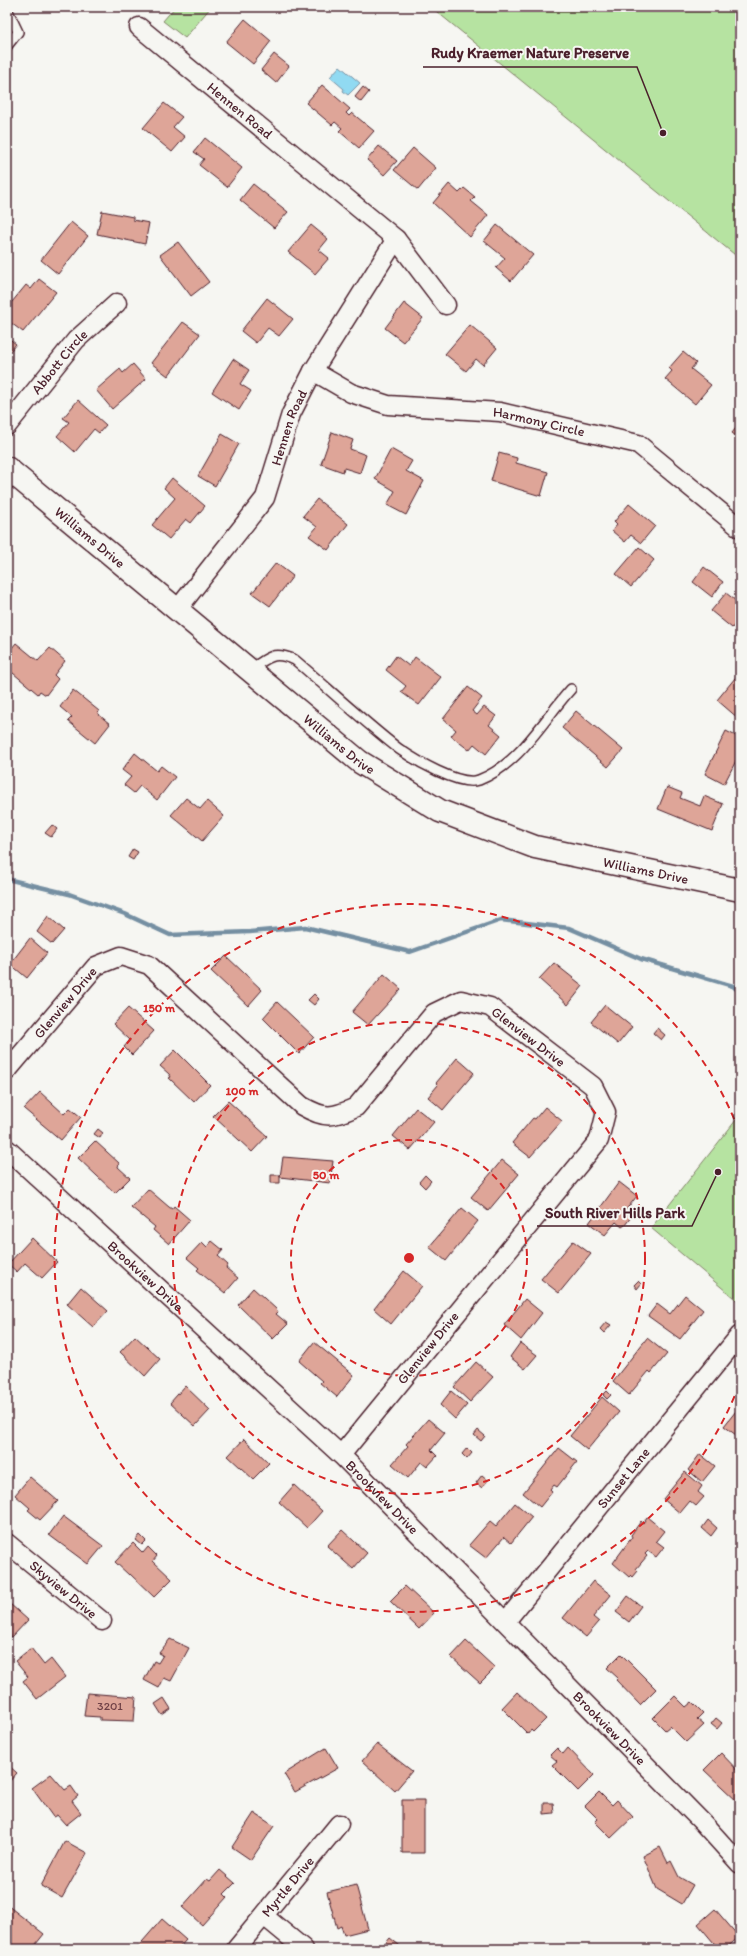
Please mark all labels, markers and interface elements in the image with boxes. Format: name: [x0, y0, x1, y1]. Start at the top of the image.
callout: Rudy Kraemer Nature Preserve: [423, 40, 637, 67]
text: Rudy Kraemer Nature Preserve: [431, 44, 629, 63]
street label: Hennen Road: [204, 78, 277, 143]
street label: Abbott Circle: [27, 325, 91, 398]
street label: Hennen Road: [267, 386, 311, 468]
street label: Harmony Circle: [493, 403, 587, 440]
street label: Williams Drive: [51, 503, 129, 572]
street label: Williams Drive: [300, 710, 378, 778]
street label: Williams Drive: [602, 853, 690, 888]
street label: Glenview Drive: [30, 963, 101, 1042]
text: 150 m: [143, 1001, 176, 1015]
street label: Glenview Drive: [488, 1003, 569, 1070]
text: 100 m: [225, 1084, 259, 1098]
text: 50 m: [313, 1168, 340, 1182]
callout: South River Hills Park: [537, 1199, 692, 1226]
text: South River Hills Park: [545, 1204, 685, 1222]
street label: Brookview Drive: [104, 1237, 187, 1315]
centre of rings: [402, 1251, 416, 1265]
street label: Glenview Drive: [394, 1308, 463, 1388]
street label: Sunset Lane: [593, 1444, 653, 1512]
street label: Brookview Drive: [342, 1457, 423, 1538]
street label: Skyview Drive: [26, 1557, 101, 1622]
street label: Brookview Drive: [570, 1688, 650, 1769]
house number: 3201: [97, 1699, 123, 1713]
street label: Myrtle Drive: [258, 1853, 318, 1920]

